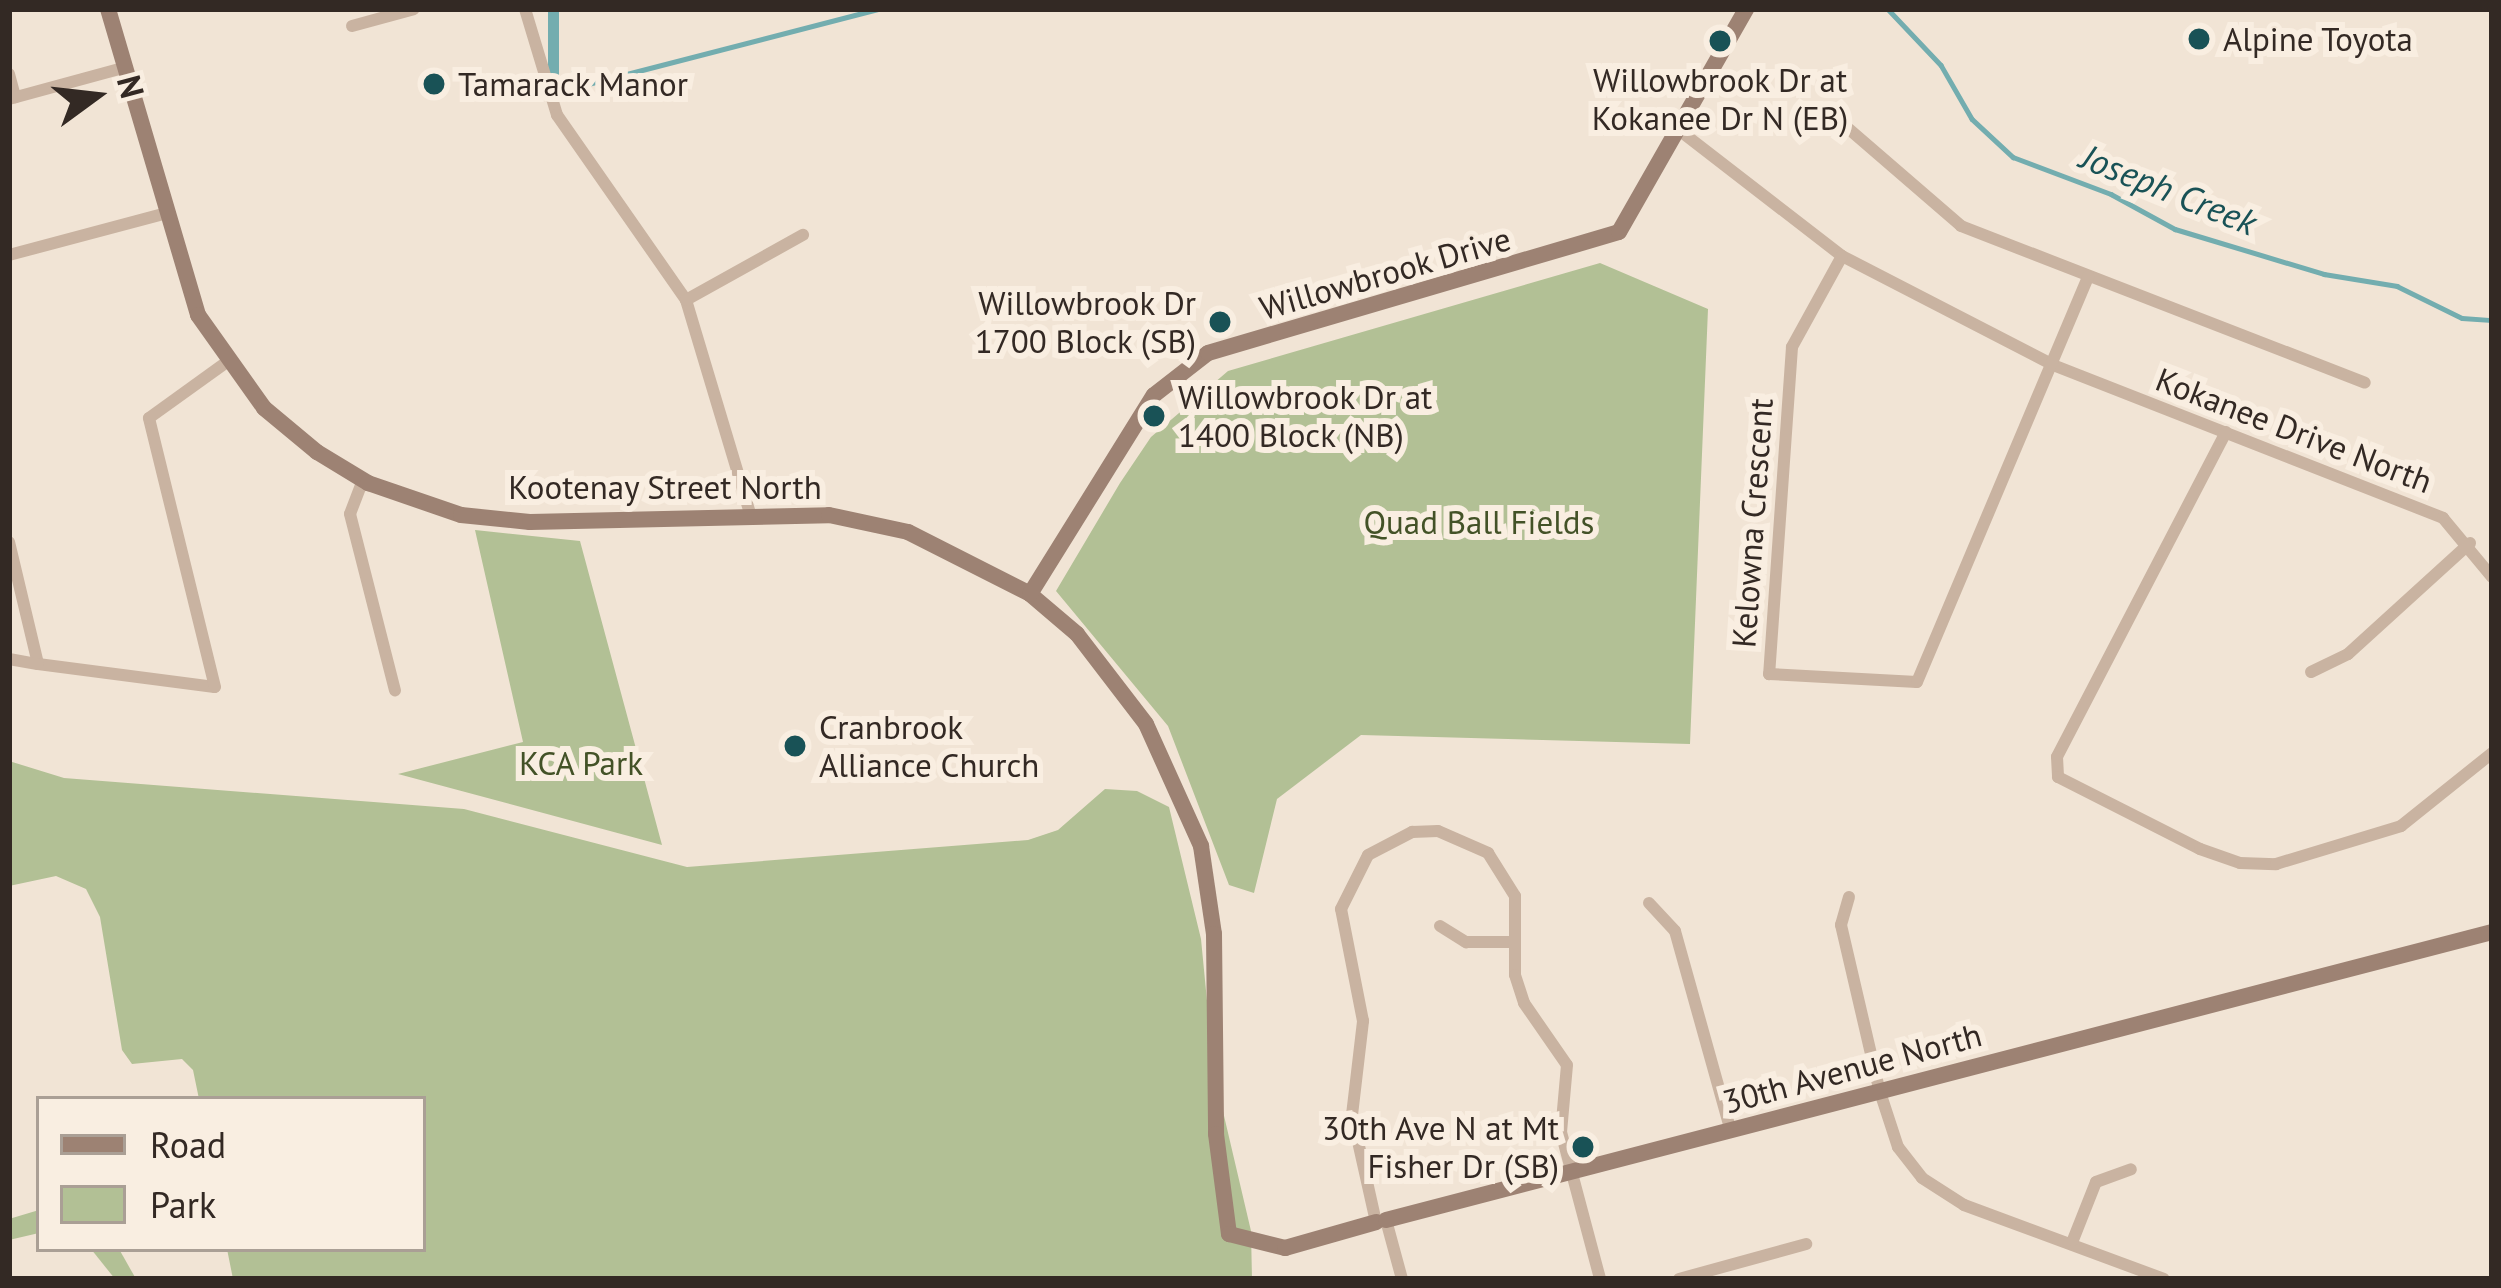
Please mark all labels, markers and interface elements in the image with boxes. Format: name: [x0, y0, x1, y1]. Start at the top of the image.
place label: Alpine Toyota: [2223, 19, 2414, 59]
marker: Alpine Toyota: [2186, 26, 2212, 52]
marker: Willowbrook Dr at Kokanee Dr N (EB): [1707, 28, 1733, 54]
north arrow: [36, 36, 156, 156]
place label: Willowbrook Dr at Kokanee Dr N (EB): [1592, 60, 1848, 138]
place label: Tamarack Manor: [458, 64, 689, 104]
text: N: [108, 71, 155, 103]
marker: Tamarack Manor: [421, 71, 447, 97]
water label: Joseph Creek: [2075, 134, 2263, 244]
street label: Willowbrook Drive: [1255, 218, 1515, 328]
place label: Willowbrook Dr 1700 Block (SB): [974, 283, 1196, 361]
marker: Willowbrook Dr 1700 Block (SB): [1207, 309, 1233, 335]
street label: Kokanee Drive North: [2150, 359, 2438, 501]
place label: Willowbrook Dr at 1400 Block (NB): [1178, 377, 1433, 455]
street label: Kelowna Crescent: [1724, 397, 1780, 649]
marker: Willowbrook Dr at 1400 Block (NB): [1141, 403, 1167, 429]
street label: Kootenay Street North: [508, 467, 822, 507]
park label: Quad Ball Fields: [1364, 502, 1594, 542]
place label: Cranbrook Alliance Church: [819, 707, 1039, 785]
marker: Cranbrook Alliance Church: [782, 733, 808, 759]
park label: KCA Park: [518, 743, 644, 783]
street label: 30th Avenue North: [1718, 1014, 1986, 1122]
legend: [36, 1096, 426, 1252]
place label: 30th Ave N at Mt Fisher Dr (SB): [1321, 1108, 1559, 1186]
text: Road: [150, 1121, 226, 1168]
marker: 30th Ave N at Mt Fisher Dr (SB): [1570, 1134, 1596, 1160]
text: Park: [150, 1181, 216, 1228]

